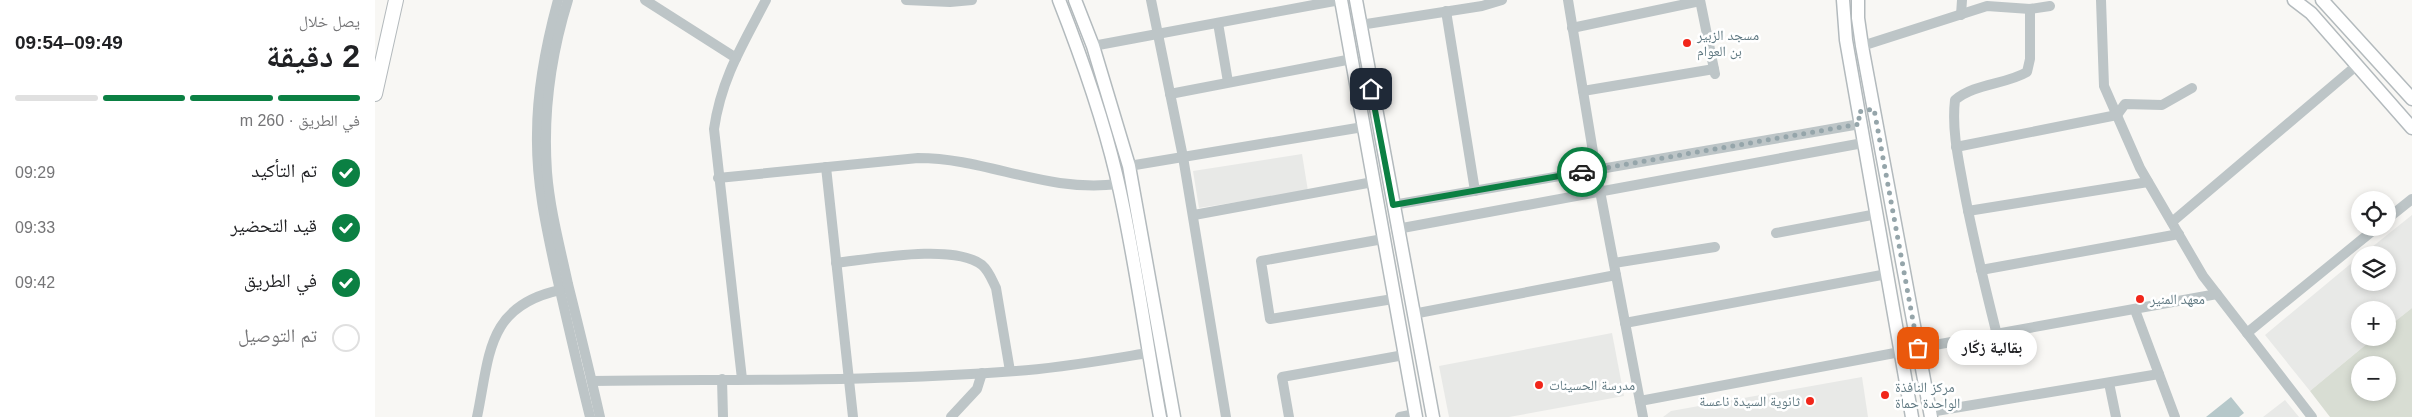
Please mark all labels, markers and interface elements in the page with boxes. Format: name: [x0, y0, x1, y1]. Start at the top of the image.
text: يصل خلال: [299, 13, 360, 30]
place label: مسجد الزبير بن العوام: [1696, 27, 1759, 61]
text: 09:49–09:54: [15, 32, 123, 53]
marker: مسجد الزبير بن العوام: [1681, 37, 1693, 49]
text: 2 دقيقة: [266, 38, 360, 74]
pin: [1350, 68, 1392, 110]
icon: home: [1357, 75, 1385, 103]
text: في الطريق · 260 m: [240, 112, 360, 129]
courier: [1557, 147, 1607, 197]
icon: car: [1568, 158, 1596, 186]
icon: check: [332, 159, 360, 187]
text: تم التأكيد: [251, 160, 317, 181]
text: 09:29: [15, 164, 55, 181]
map controls: [2351, 191, 2396, 401]
button: locate: [2351, 191, 2396, 236]
icon: check: [332, 214, 360, 242]
text: قيد التحضير: [231, 215, 317, 236]
text: 09:33: [15, 219, 55, 236]
button: layers: [2351, 246, 2396, 291]
icon: check: [332, 269, 360, 297]
text: في الطريق: [244, 270, 317, 291]
text: 09:42: [15, 274, 55, 291]
place label: معهد المنير: [2149, 291, 2205, 308]
marker: معهد المنير: [2134, 293, 2146, 305]
button: +: [2351, 301, 2396, 346]
text: تم التوصيل: [238, 325, 317, 346]
pin: [1897, 327, 1939, 369]
callout: بقالية زكّار: [1948, 330, 2038, 366]
icon: bag: [1904, 334, 1932, 362]
text: بقالية زكّار: [1962, 339, 2022, 356]
button: −: [2351, 356, 2396, 401]
place label: مدرسة الحسينات: [1549, 377, 1635, 394]
marker: مدرسة الحسينات: [1533, 379, 1545, 391]
place label: مركز النافذة الواحدة حماة: [1895, 379, 1960, 412]
marker: مركز النافذة الواحدة حماة: [1879, 389, 1891, 401]
place label: ثانوية السيدة ناعسة: [1699, 393, 1800, 410]
marker: ثانوية السيدة ناعسة: [1804, 395, 1816, 407]

